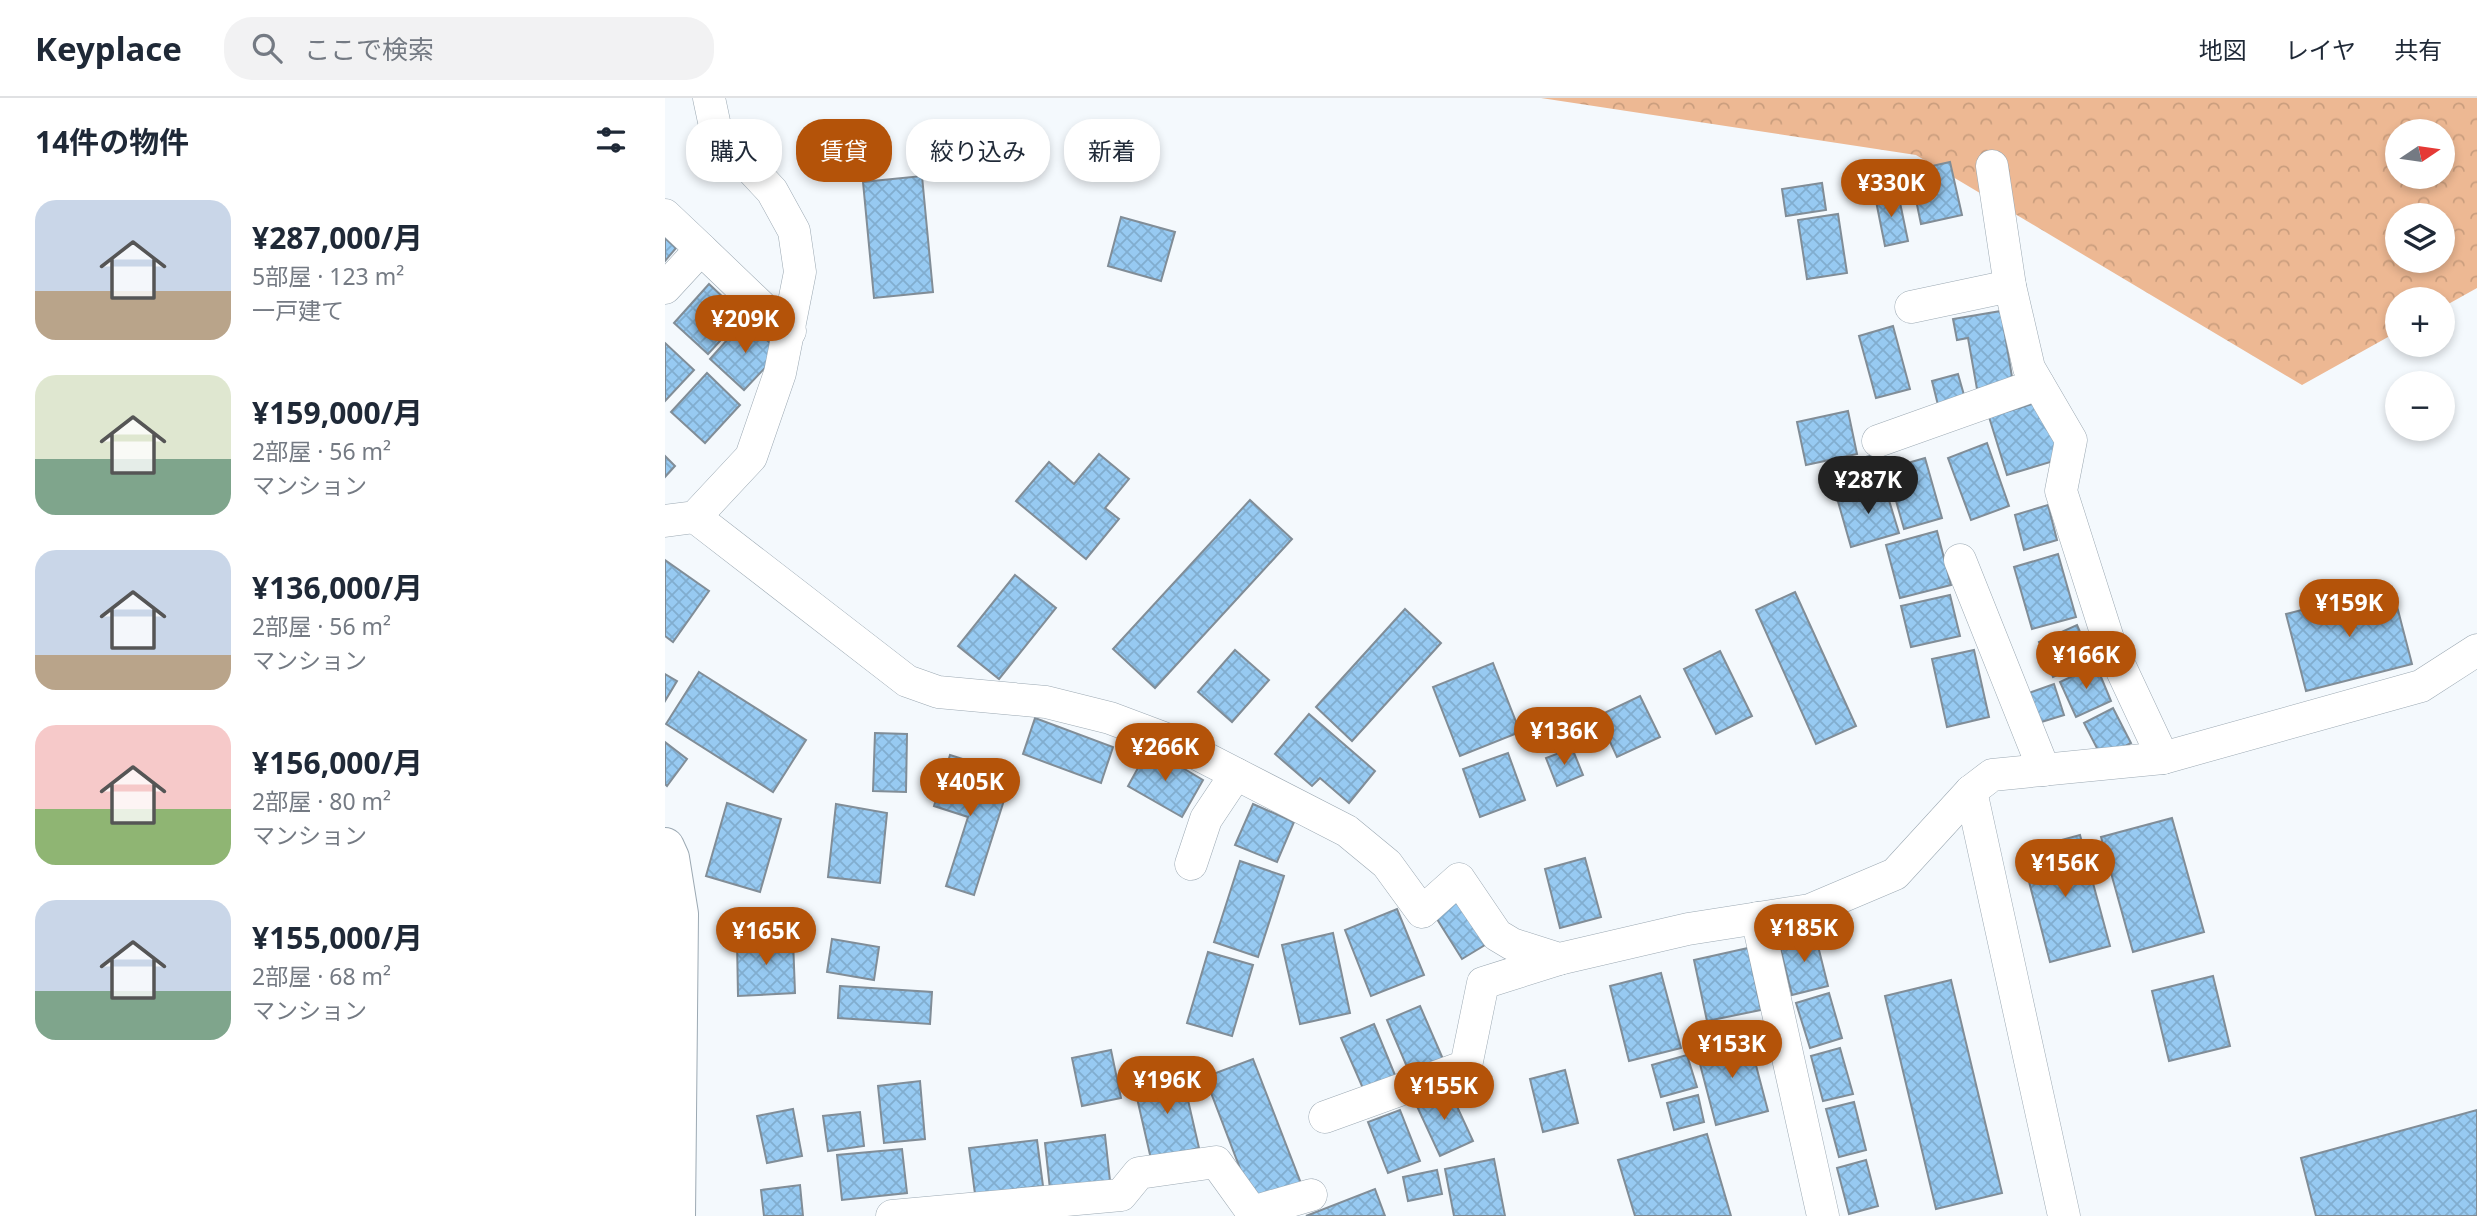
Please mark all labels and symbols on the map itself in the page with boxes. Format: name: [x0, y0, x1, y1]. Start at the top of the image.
north arrow: [2385, 119, 2455, 189]
pin: ¥330K: [1842, 159, 1940, 219]
pin: ¥209K: [696, 296, 794, 355]
pin: ¥287K: [1819, 456, 1917, 516]
pin: ¥159K: [2300, 580, 2398, 639]
pin: ¥166K: [2037, 632, 2135, 691]
pin: ¥136K: [1515, 708, 1613, 767]
pin: ¥266K: [1116, 724, 1214, 783]
pin: ¥405K: [921, 758, 1019, 818]
pin: ¥156K: [2016, 840, 2114, 899]
pin: ¥185K: [1755, 904, 1853, 964]
pin: ¥165K: [717, 908, 815, 967]
pin: ¥153K: [1683, 1020, 1781, 1080]
pin: ¥196K: [1118, 1056, 1216, 1116]
pin: ¥155K: [1395, 1062, 1493, 1122]

